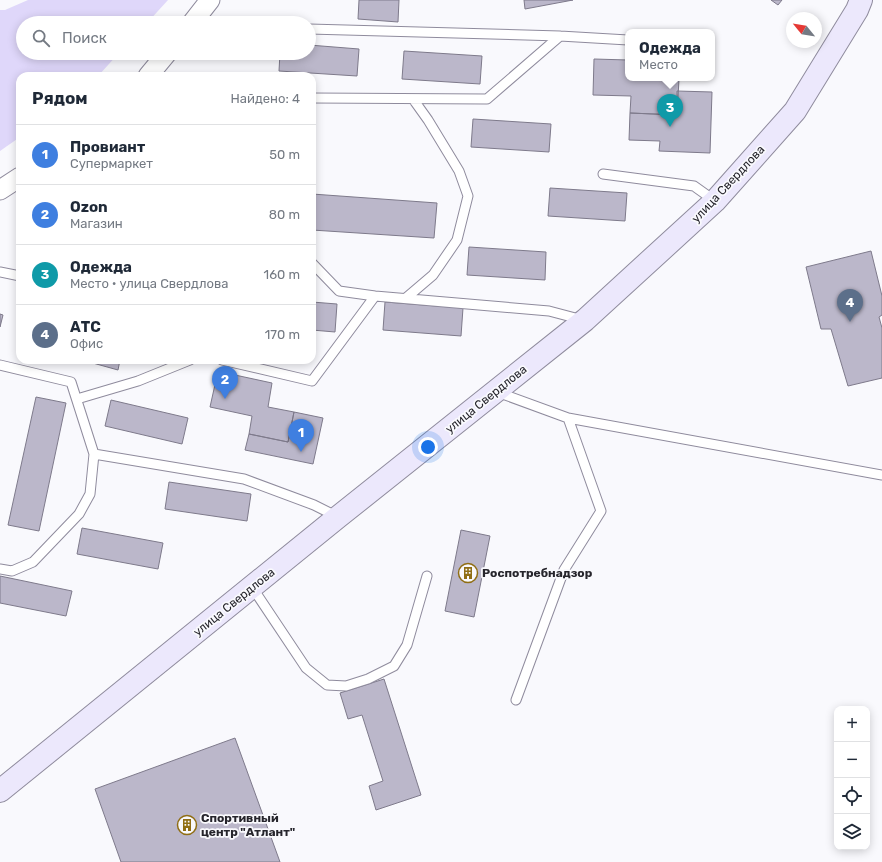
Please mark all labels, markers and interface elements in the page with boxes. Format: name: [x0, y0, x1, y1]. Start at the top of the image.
north arrow: [786, 12, 822, 48]
search box: [16, 16, 316, 60]
icon: search: [30, 27, 52, 49]
text: Поиск: [62, 29, 107, 47]
popup: [625, 29, 715, 81]
text: Одежда: [639, 39, 701, 57]
text: Место: [639, 57, 678, 72]
text: Рядом: [32, 88, 88, 108]
text: Найдено: 4: [231, 91, 300, 106]
pin: 3: [657, 94, 683, 127]
text: Провиант: [70, 138, 145, 156]
street label: улица Свердлова: [689, 142, 767, 226]
text: 1: [42, 147, 48, 162]
text: 50 m: [269, 147, 300, 162]
text: Супермаркет: [70, 156, 153, 171]
text: Ozon: [70, 198, 108, 216]
text: 2: [41, 207, 49, 222]
text: 80 m: [269, 207, 300, 222]
text: Магазин: [70, 216, 123, 231]
text: Одежда: [70, 258, 132, 276]
text: 3: [41, 267, 49, 282]
text: 160 m: [264, 267, 300, 282]
text: Место · улица Свердлова: [70, 276, 228, 291]
pin: 4: [837, 289, 863, 322]
text: АТС: [70, 318, 101, 336]
text: 4: [41, 327, 49, 342]
text: 170 m: [265, 327, 300, 342]
text: Офис: [70, 336, 103, 351]
street label: улица Свердлова: [443, 362, 529, 436]
pin: 2: [212, 366, 238, 399]
pin: 1: [288, 419, 314, 452]
your location: [418, 437, 438, 457]
building icon: Роспотребнадзор: [457, 562, 479, 584]
street label: улица Свердлова: [191, 565, 277, 639]
place label: Роспотребнадзор: [482, 566, 593, 580]
map controls: [834, 706, 870, 850]
button: +: [834, 706, 870, 742]
button: −: [834, 742, 870, 778]
button: locate: [834, 778, 870, 814]
place label: Спортивный центр "Атлант": [201, 811, 295, 839]
building icon: Спортивный центр "Атлант": [176, 814, 198, 836]
button: layers: [834, 814, 870, 850]

